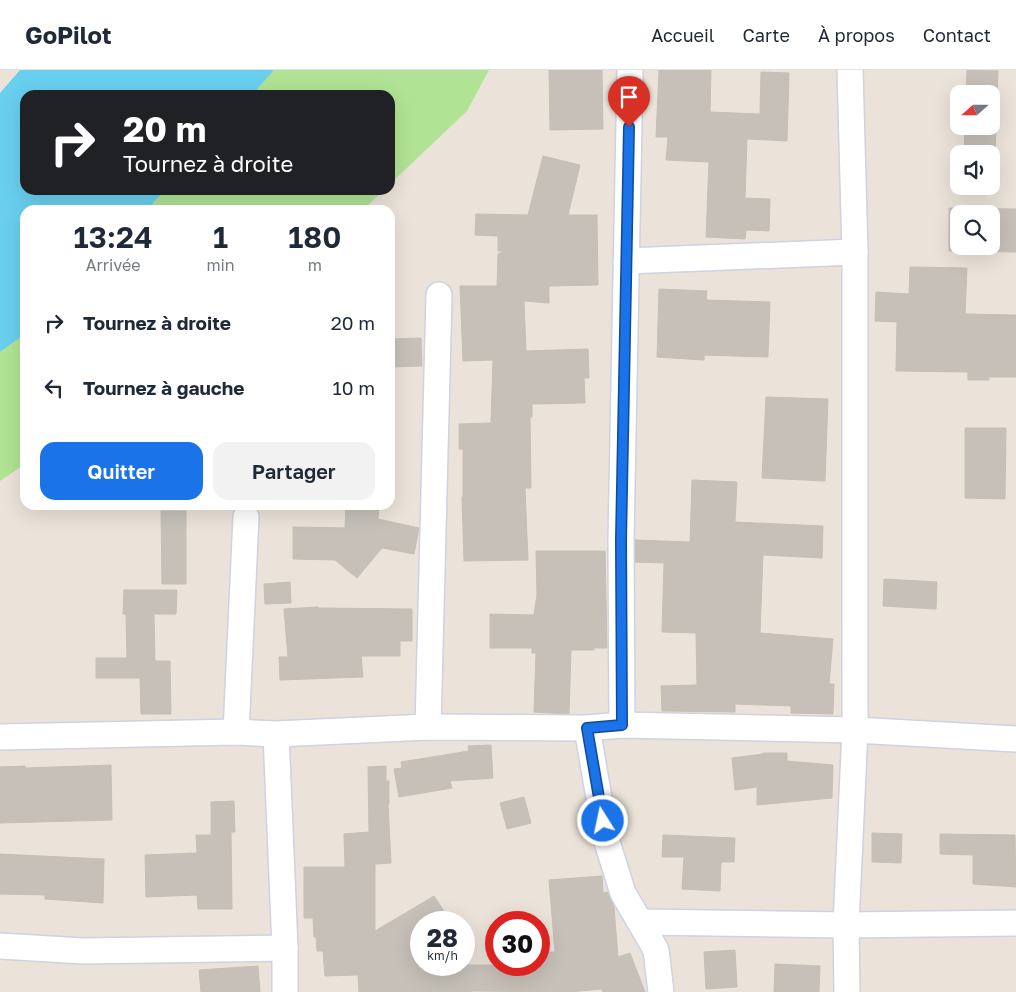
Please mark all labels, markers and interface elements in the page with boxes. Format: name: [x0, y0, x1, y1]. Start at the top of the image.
text: GoPilot: [25, 20, 112, 49]
text: Accueil: [651, 24, 715, 46]
text: Carte: [743, 24, 790, 46]
text: À propos: [818, 24, 895, 46]
text: Contact: [923, 24, 991, 46]
pin: [608, 76, 650, 127]
icon: arrive: [615, 83, 643, 111]
north arrow: [950, 85, 1000, 135]
map controls: [950, 85, 1000, 255]
text: 20 m: [123, 108, 206, 150]
icon: right: [40, 110, 105, 175]
button: sound: [950, 145, 1000, 195]
text: Tournez à droite: [123, 150, 293, 177]
button: search: [950, 205, 1000, 255]
text: 13:24: [74, 219, 153, 255]
text: 1: [213, 219, 228, 255]
text: 180: [288, 219, 341, 255]
text: Arrivée: [86, 255, 141, 275]
text: min: [206, 255, 235, 275]
text: m: [308, 255, 322, 275]
icon: right: [40, 309, 68, 337]
text: Tournez à droite: [83, 311, 231, 334]
text: 20 m: [331, 311, 375, 334]
icon: left: [40, 374, 68, 402]
text: Tournez à gauche: [83, 376, 244, 399]
text: 10 m: [332, 376, 375, 399]
button: Quitter: [40, 442, 203, 500]
button: Partager: [213, 442, 375, 500]
position arrow: [576, 794, 628, 846]
speed limit sign: 30: [485, 911, 550, 976]
text: 28: [427, 922, 458, 953]
text: km/h: [427, 948, 458, 963]

